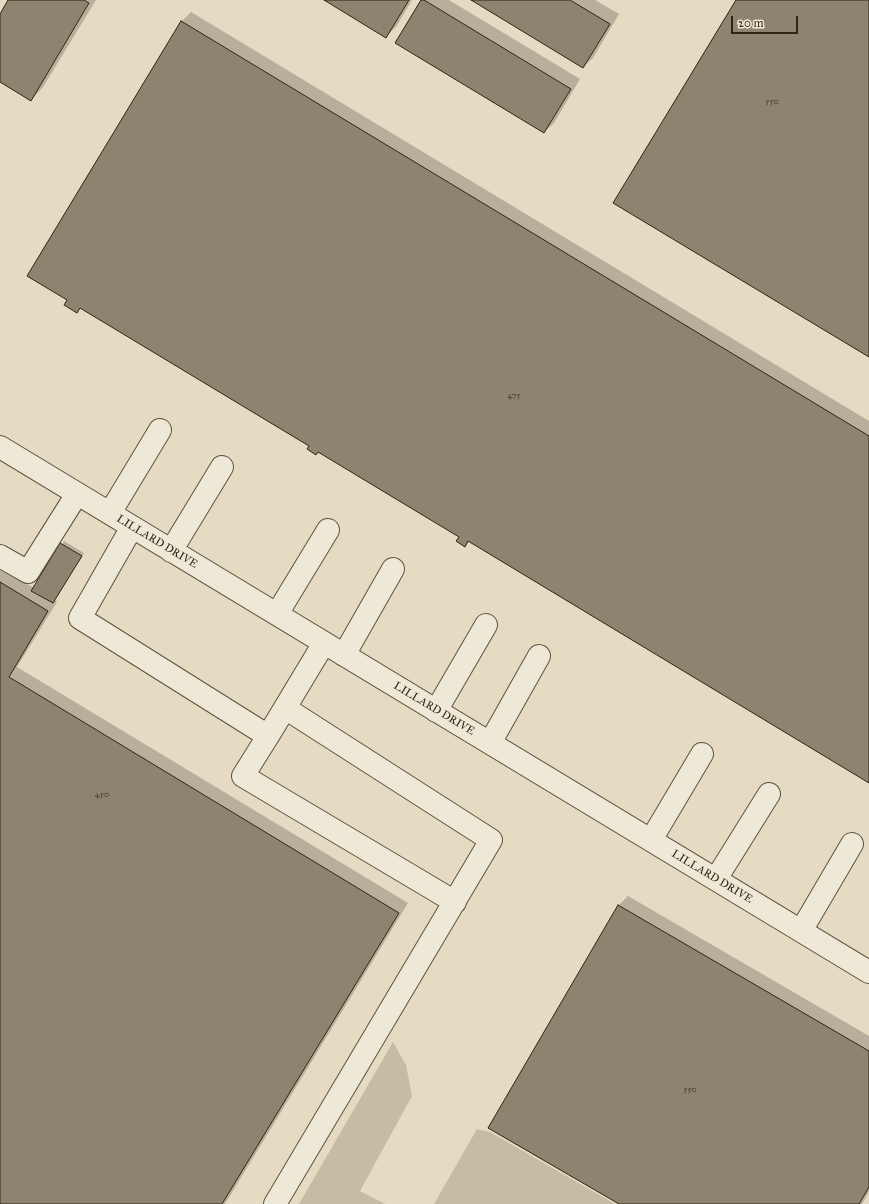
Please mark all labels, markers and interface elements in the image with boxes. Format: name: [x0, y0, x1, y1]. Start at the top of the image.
scale bar: [733, 8, 800, 34]
text: 20 m: [738, 16, 764, 30]
house number: 550: [765, 97, 779, 107]
house number: 475: [507, 391, 521, 401]
street label: LILLARD DRIVE: [114, 513, 200, 571]
street label: LILLARD DRIVE: [391, 680, 477, 738]
house number: 450: [95, 790, 109, 800]
street label: LILLARD DRIVE: [669, 848, 755, 906]
house number: 550: [683, 1085, 697, 1095]

